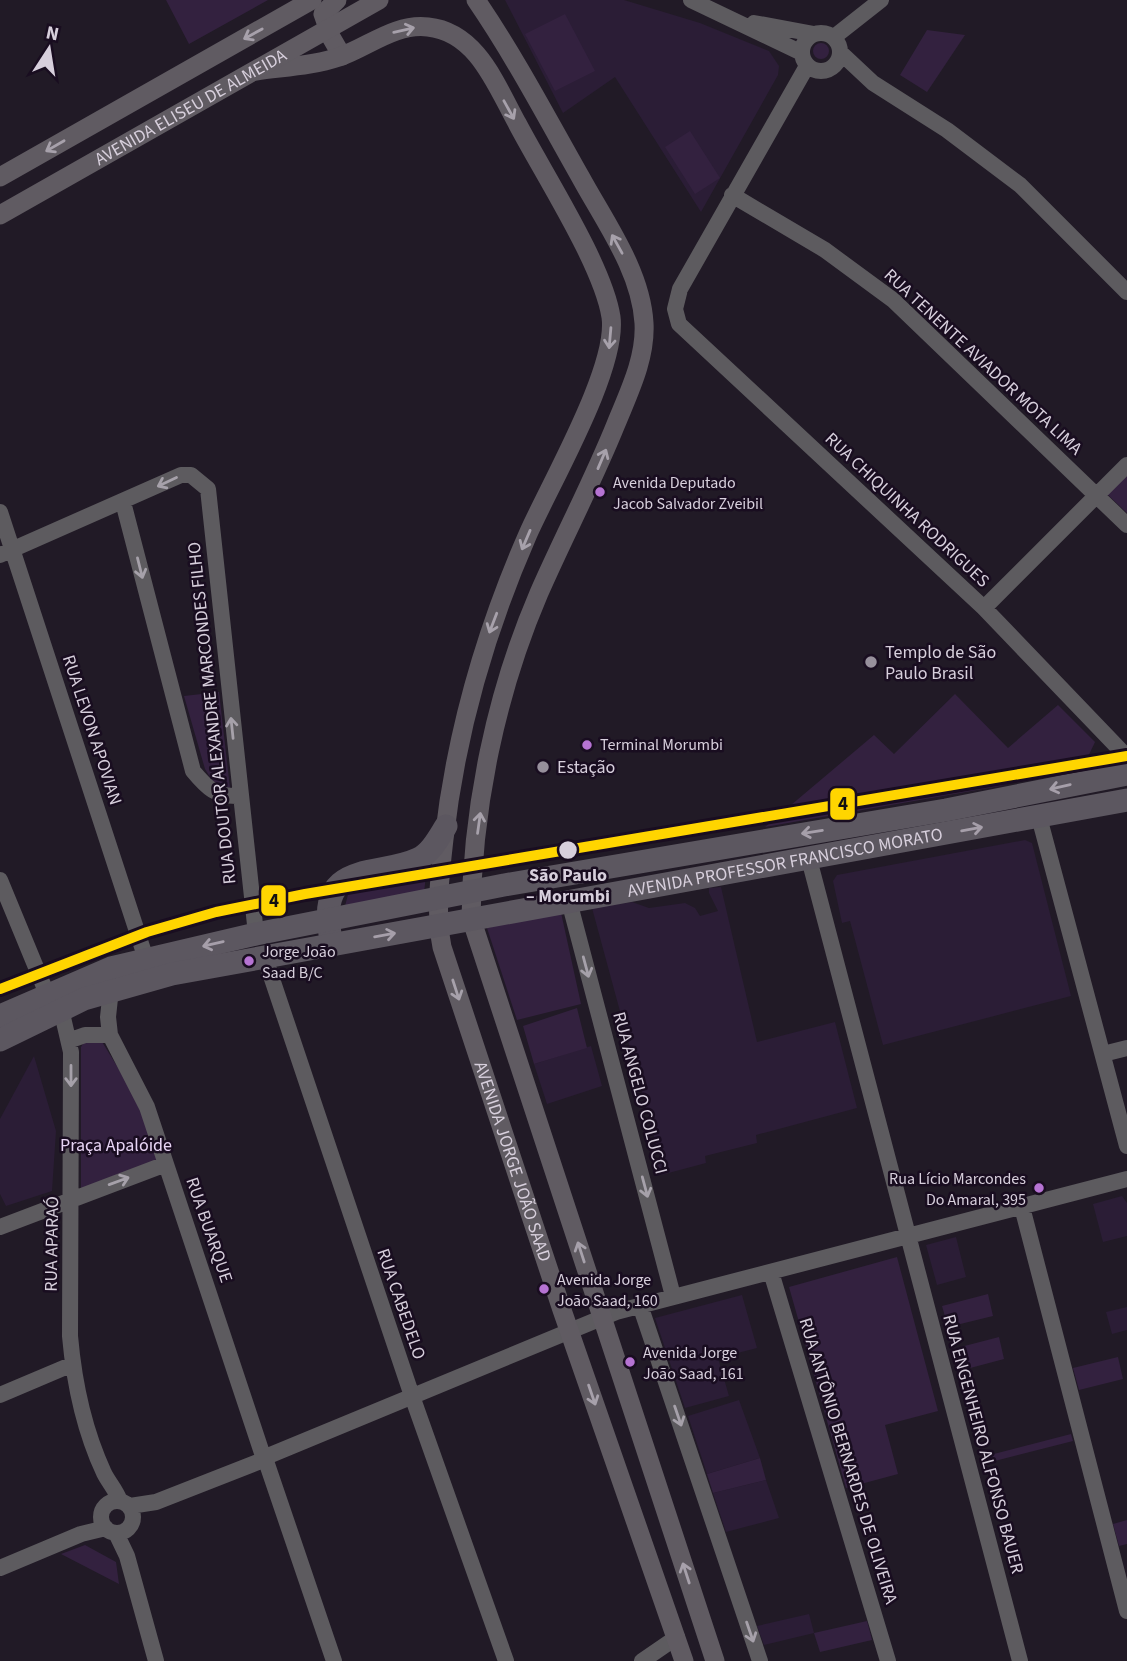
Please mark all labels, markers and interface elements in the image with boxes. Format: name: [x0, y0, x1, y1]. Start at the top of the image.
north arrow: [14, 14, 84, 84]
text: N: [43, 19, 61, 48]
one-way arrow: [392, 22, 415, 36]
one-way arrow: [243, 28, 264, 41]
street label: AVENIDA ELISEU DE ALMEIDA: [90, 42, 291, 171]
one-way arrow: [503, 99, 516, 120]
one-way arrow: [45, 140, 66, 153]
one-way arrow: [610, 234, 623, 255]
street label: RUA TENENTE AVIADOR MOTA LIMA: [878, 263, 1088, 461]
one-way arrow: [603, 326, 616, 349]
street label: RUA CHIQUINHA RODRIGUES: [819, 427, 995, 593]
one-way arrow: [596, 448, 609, 470]
place label: Avenida Deputado Jacob Salvador Zveibil: [613, 472, 763, 515]
one-way arrow: [157, 476, 178, 489]
marker: Avenida Deputado Jacob Salvador Zveibil: [593, 485, 607, 499]
one-way arrow: [519, 529, 532, 550]
street label: RUA DOUTOR ALEXANDRE MARCONDES FILHO: [182, 541, 242, 885]
one-way arrow: [135, 557, 148, 579]
one-way arrow: [486, 611, 499, 633]
place label: Templo de São Paulo Brasil: [885, 640, 996, 686]
street label: RUA LEVON APOVIAN: [56, 652, 128, 808]
marker: Templo de São Paulo Brasil: [863, 654, 879, 670]
one-way arrow: [226, 718, 239, 740]
place label: Terminal Morumbi: [600, 734, 723, 756]
marker: Terminal Morumbi: [580, 738, 594, 752]
place label: Estação: [557, 755, 615, 780]
marker: Estação: [535, 759, 551, 775]
one-way arrow: [1049, 781, 1072, 794]
line badge: 4: [829, 787, 856, 821]
text: 4: [838, 791, 848, 818]
one-way arrow: [472, 812, 485, 835]
street label: AVENIDA PROFESSOR FRANCISCO MORATO: [625, 821, 945, 903]
one-way arrow: [960, 822, 983, 836]
one-way arrow: [801, 826, 824, 839]
marker: São Paulo – Morumbi: [557, 839, 579, 861]
place label: São Paulo – Morumbi: [526, 863, 610, 909]
line badge: 4: [260, 884, 287, 917]
text: 4: [269, 888, 279, 915]
one-way arrow: [373, 927, 396, 941]
one-way arrow: [202, 938, 225, 951]
place label: Jorge João Saad B/C: [262, 941, 336, 984]
marker: Jorge João Saad B/C: [242, 954, 256, 968]
one-way arrow: [581, 956, 594, 978]
one-way arrow: [451, 979, 464, 1001]
street label: RUA ANGELO COLUCCI: [606, 1009, 674, 1177]
street label: AVENIDA JORGE JOÃO SAAD: [468, 1058, 558, 1265]
one-way arrow: [64, 1064, 78, 1087]
park label: Praça Apalóide: [60, 1133, 172, 1158]
place label: Rua Lício Marcondes Do Amaral, 395: [889, 1168, 1026, 1211]
one-way arrow: [107, 1174, 129, 1186]
street label: RUA BUARQUE: [179, 1174, 239, 1286]
one-way arrow: [639, 1175, 652, 1198]
marker: Rua Lício Marcondes Do Amaral, 395: [1032, 1181, 1046, 1195]
street label: RUA APARAÓ: [39, 1196, 65, 1292]
one-way arrow: [574, 1241, 586, 1263]
street label: RUA CABEDELO: [370, 1245, 432, 1363]
place label: Avenida Jorge João Saad, 160: [557, 1269, 658, 1312]
marker: Avenida Jorge João Saad, 160: [537, 1282, 551, 1296]
street label: RUA ENGENHEIRO ALFONSO BAUER: [936, 1312, 1030, 1576]
street label: RUA ANTÔNIO BERNARDES DE OLIVEIRA: [792, 1315, 904, 1607]
place label: Avenida Jorge João Saad, 161: [643, 1342, 744, 1385]
marker: Avenida Jorge João Saad, 161: [623, 1355, 637, 1369]
one-way arrow: [587, 1383, 599, 1405]
one-way arrow: [673, 1405, 685, 1427]
one-way arrow: [679, 1562, 692, 1584]
one-way arrow: [745, 1621, 758, 1643]

